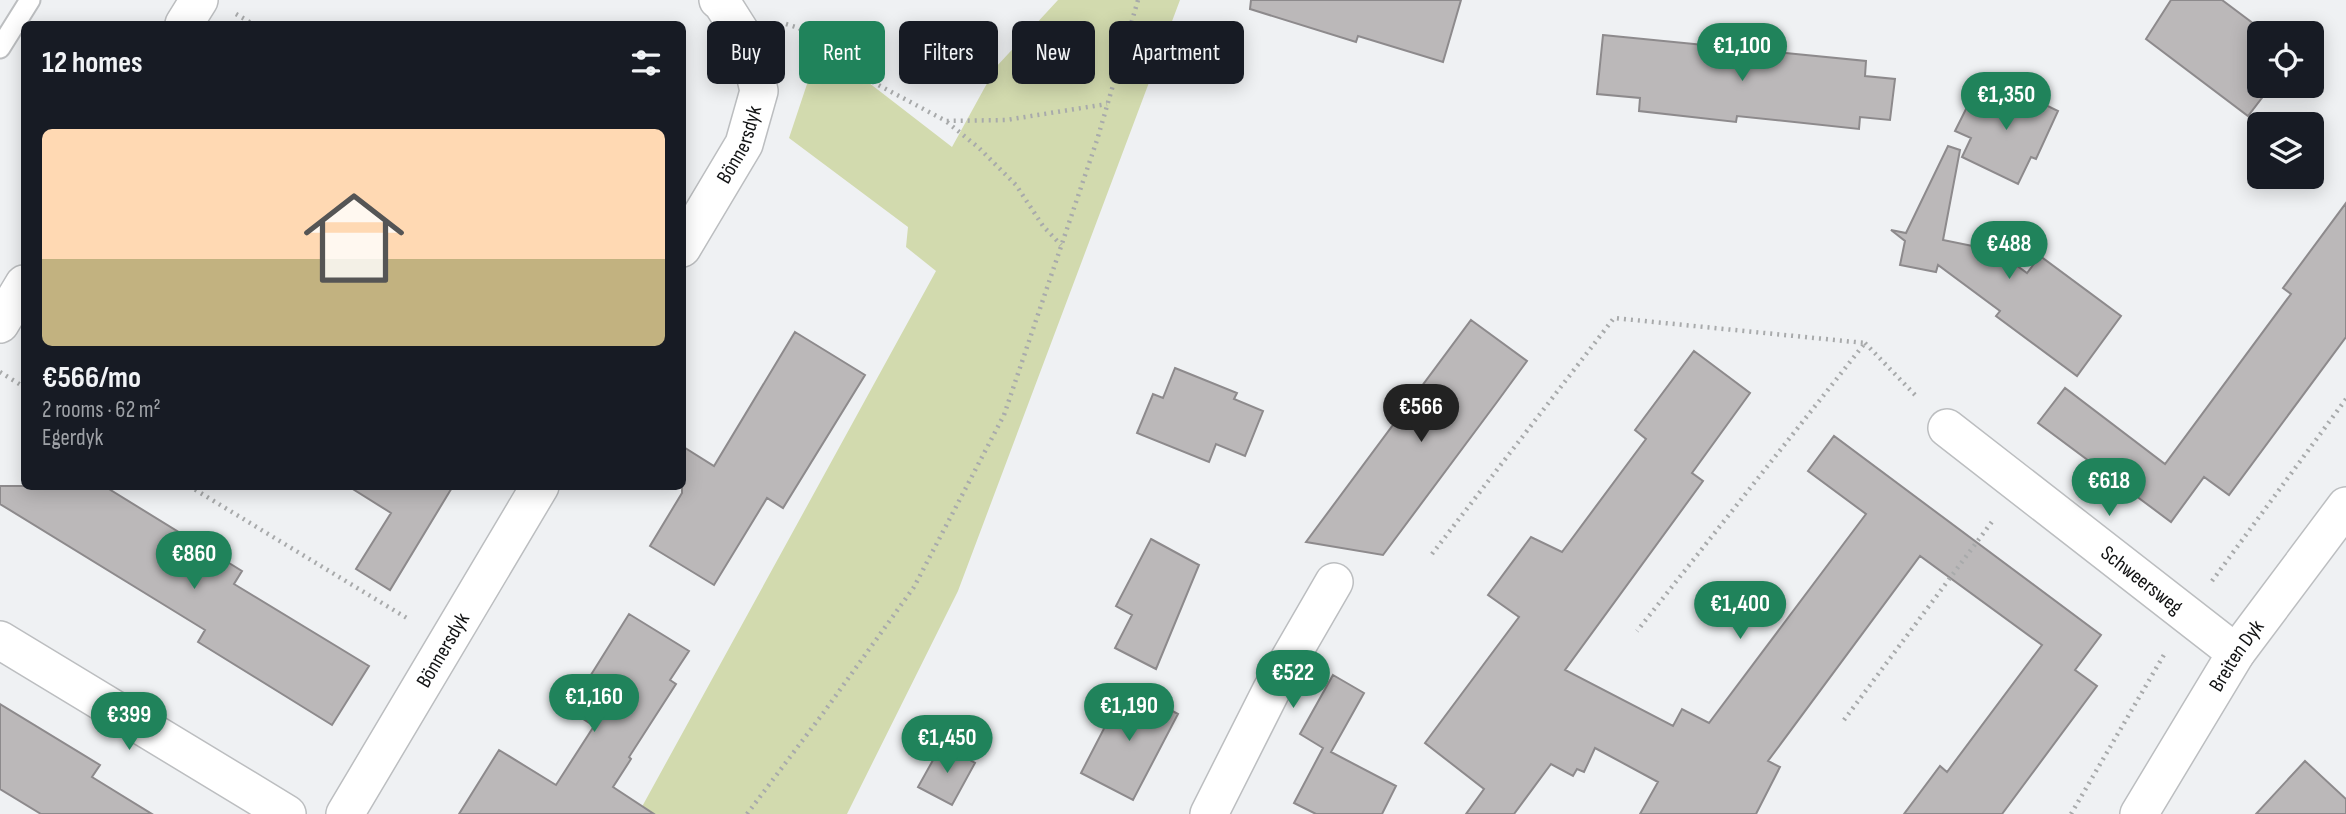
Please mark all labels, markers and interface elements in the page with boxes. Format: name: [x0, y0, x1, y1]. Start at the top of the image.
chip: Buy: [707, 21, 785, 84]
chip: Rent: [799, 21, 885, 84]
chip: Filters: [899, 21, 998, 84]
chip: New: [1012, 21, 1095, 84]
chip: Apartment: [1109, 21, 1244, 84]
map controls: [2247, 21, 2324, 189]
button: locate: [2247, 21, 2324, 98]
pin: €1,100: [1685, 24, 1799, 83]
text: €1,100: [1713, 32, 1771, 60]
icon: filters: [627, 44, 665, 82]
text: 12 homes: [42, 45, 143, 81]
pin: €1,350: [1949, 72, 2063, 132]
text: €1,350: [1977, 81, 2035, 109]
street label: Bönnersdyk: [711, 103, 767, 188]
button: layers: [2247, 112, 2324, 189]
icon: home: [291, 175, 417, 301]
pin: €488: [1968, 222, 2050, 281]
text: €488: [1987, 230, 2031, 258]
text: €566/mo: [42, 360, 141, 396]
pin: €566: [1380, 384, 1462, 444]
text: €566: [1399, 393, 1443, 421]
text: 2 rooms · 62 m²: [42, 396, 161, 424]
text: Egerdyk: [42, 424, 103, 452]
pin: €618: [2068, 458, 2150, 518]
text: €618: [2088, 467, 2130, 495]
pin: €860: [153, 532, 235, 591]
text: €860: [172, 540, 216, 568]
street label: Schweersweg: [2096, 541, 2187, 620]
pin: €1,400: [1683, 582, 1797, 641]
text: €1,400: [1710, 590, 1770, 618]
street label: Bönnersdyk: [411, 608, 475, 692]
street label: Breiten Dyk: [2204, 615, 2269, 696]
pin: €522: [1252, 650, 1334, 710]
text: €522: [1272, 659, 1314, 687]
pin: €1,160: [537, 674, 651, 734]
text: €1,160: [565, 683, 623, 711]
pin: €1,190: [1072, 684, 1186, 743]
pin: €399: [88, 692, 170, 752]
text: €1,190: [1100, 692, 1158, 720]
text: €399: [107, 701, 151, 729]
pin: €1,450: [890, 716, 1004, 775]
text: €1,450: [918, 724, 976, 752]

